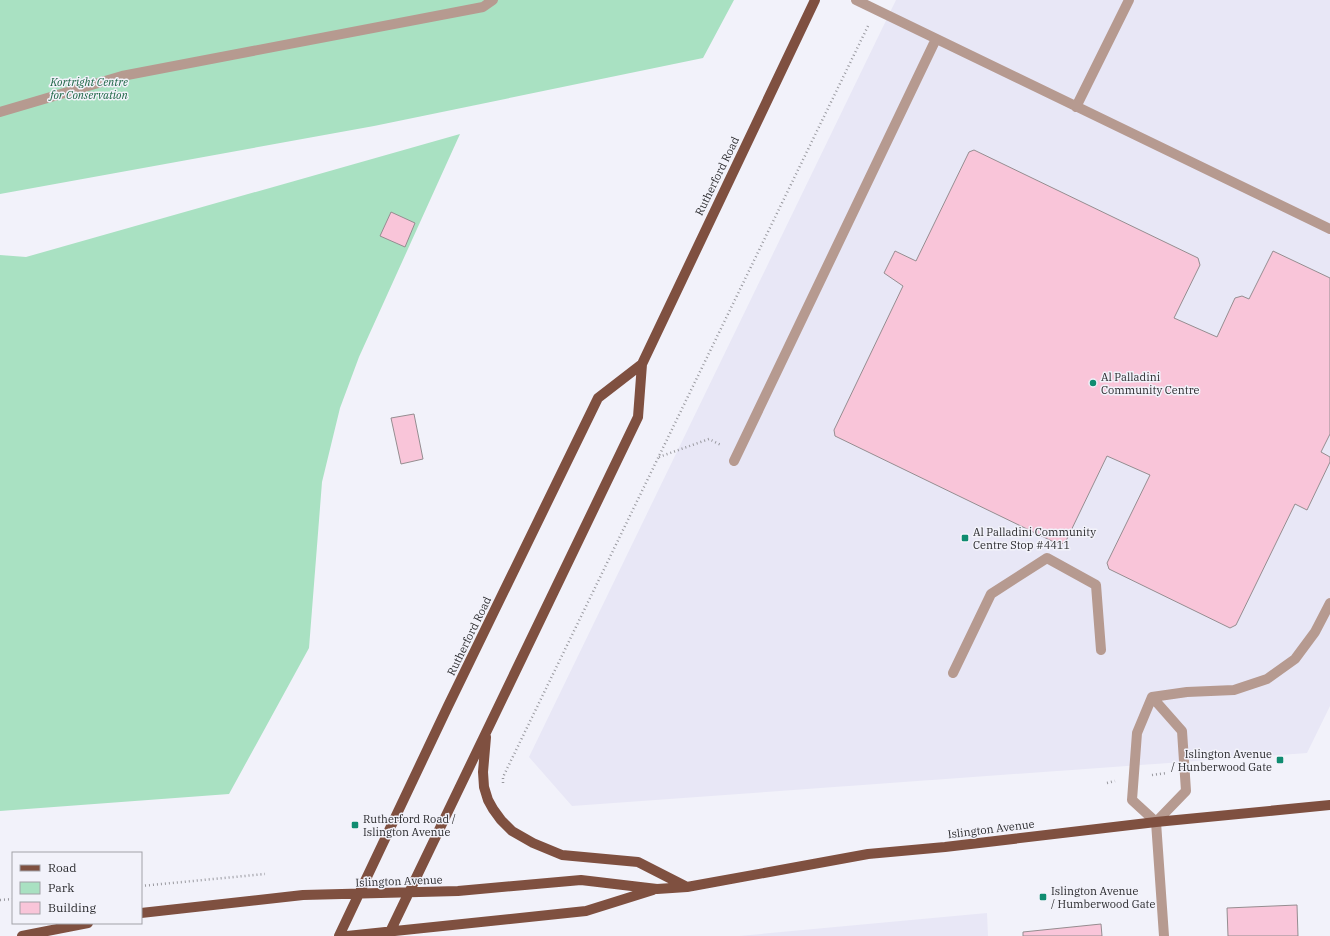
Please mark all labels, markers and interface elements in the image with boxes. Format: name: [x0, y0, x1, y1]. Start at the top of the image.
park label: Kortright Centre for Conservation: [48, 75, 129, 102]
street label: Rutherford Road: [692, 134, 742, 218]
place label: Al Palladini Community Centre: [1101, 370, 1200, 397]
marker: Al Palladini Community Centre: [1088, 378, 1098, 388]
place label: Al Palladini Community Centre Stop #4411: [973, 525, 1096, 552]
marker: Al Palladini Community Centre Stop #4411: [960, 533, 970, 543]
street label: Rutherford Road: [444, 594, 494, 678]
place label: Islington Avenue / Hunberwood Gate: [1171, 747, 1272, 774]
marker: Islington Avenue / Hunberwood Gate: [1275, 755, 1285, 765]
place label: Rutherford Road / Islington Avenue: [363, 812, 456, 839]
street label: Islington Avenue: [947, 817, 1035, 841]
marker: Rutherford Road / Islington Avenue: [350, 820, 360, 830]
legend: [12, 852, 142, 924]
text: Road: [48, 860, 77, 875]
street label: Islington Avenue: [355, 872, 443, 890]
text: Park: [48, 880, 74, 895]
place label: Islington Avenue / Humberwood Gate: [1051, 884, 1155, 911]
marker: Islington Avenue / Humberwood Gate: [1038, 892, 1048, 902]
text: Building: [48, 900, 96, 915]

